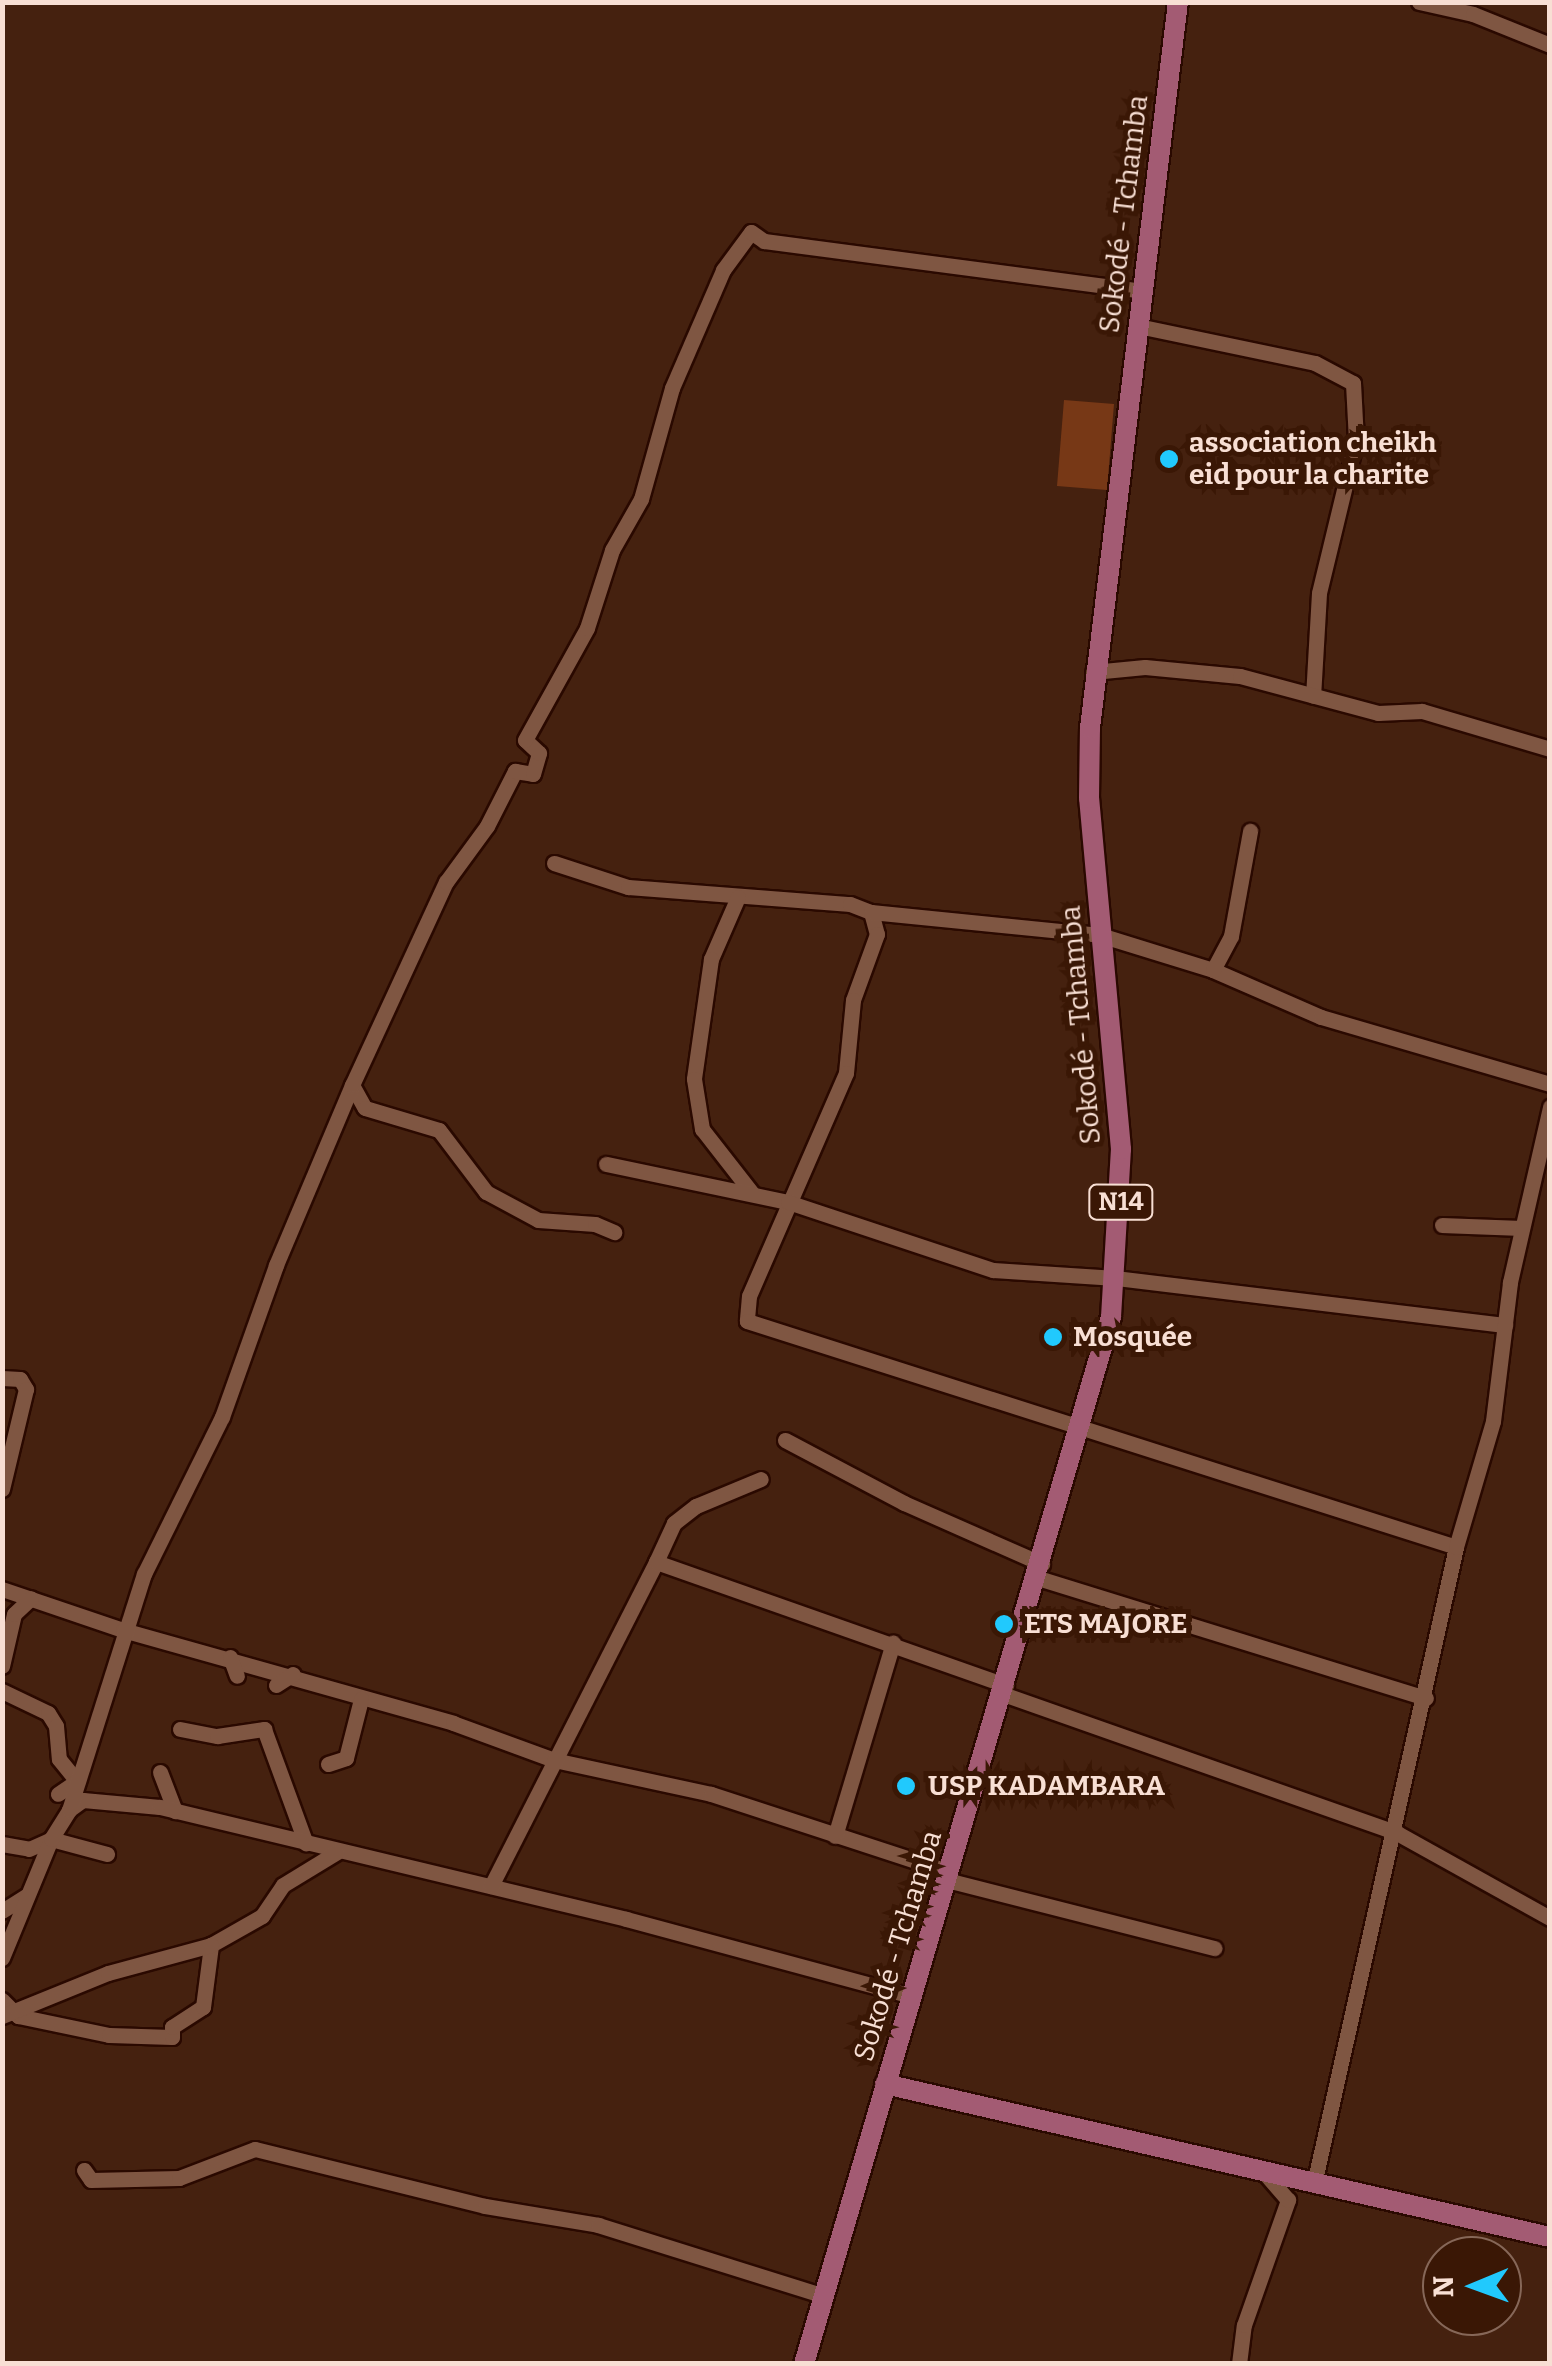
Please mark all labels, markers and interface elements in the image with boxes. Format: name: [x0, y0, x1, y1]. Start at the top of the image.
street label: Sokodé - Tchamba: [1093, 93, 1155, 335]
place label: association cheikh eid pour la charite: [1189, 426, 1437, 492]
marker: association cheikh eid pour la charite: [1158, 448, 1180, 470]
street label: Sokodé - Tchamba: [1054, 904, 1108, 1146]
road number: N14: [1086, 1182, 1156, 1222]
place label: Mosquée: [1073, 1320, 1192, 1354]
marker: Mosquée: [1042, 1326, 1064, 1348]
place label: ETS MAJORE: [1024, 1607, 1188, 1641]
marker: ETS MAJORE: [993, 1613, 1015, 1635]
place label: USP KADAMBARA: [928, 1769, 1165, 1803]
marker: USP KADAMBARA: [893, 1773, 919, 1799]
street label: Sokodé - Tchamba: [847, 1827, 949, 2065]
north arrow: [1422, 2236, 1522, 2336]
text: N: [1427, 2275, 1460, 2298]

